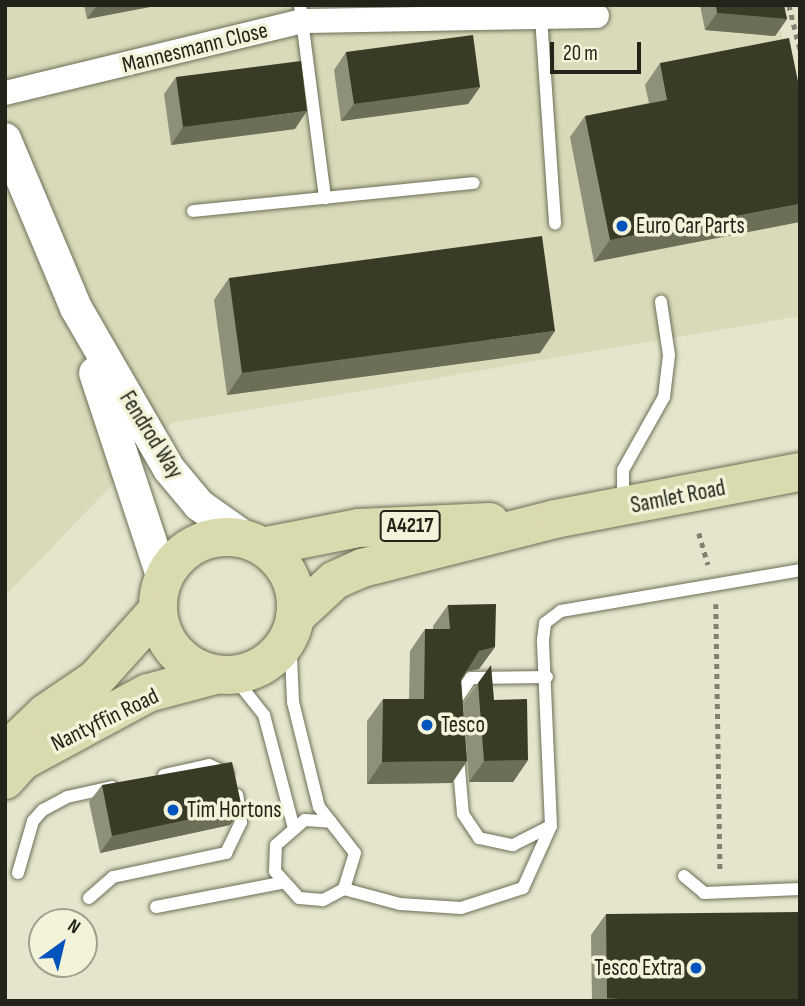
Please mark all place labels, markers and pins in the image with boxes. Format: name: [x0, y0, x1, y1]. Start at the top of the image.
place label: Euro Car Parts: [636, 212, 745, 240]
marker: Euro Car Parts: [614, 218, 630, 234]
place label: Tesco: [441, 711, 485, 739]
marker: Tesco: [419, 717, 435, 733]
place label: Tim Hortons: [187, 796, 282, 824]
marker: Tim Hortons: [165, 802, 181, 818]
place label: Tesco Extra: [594, 954, 682, 982]
marker: Tesco Extra: [688, 960, 704, 976]

